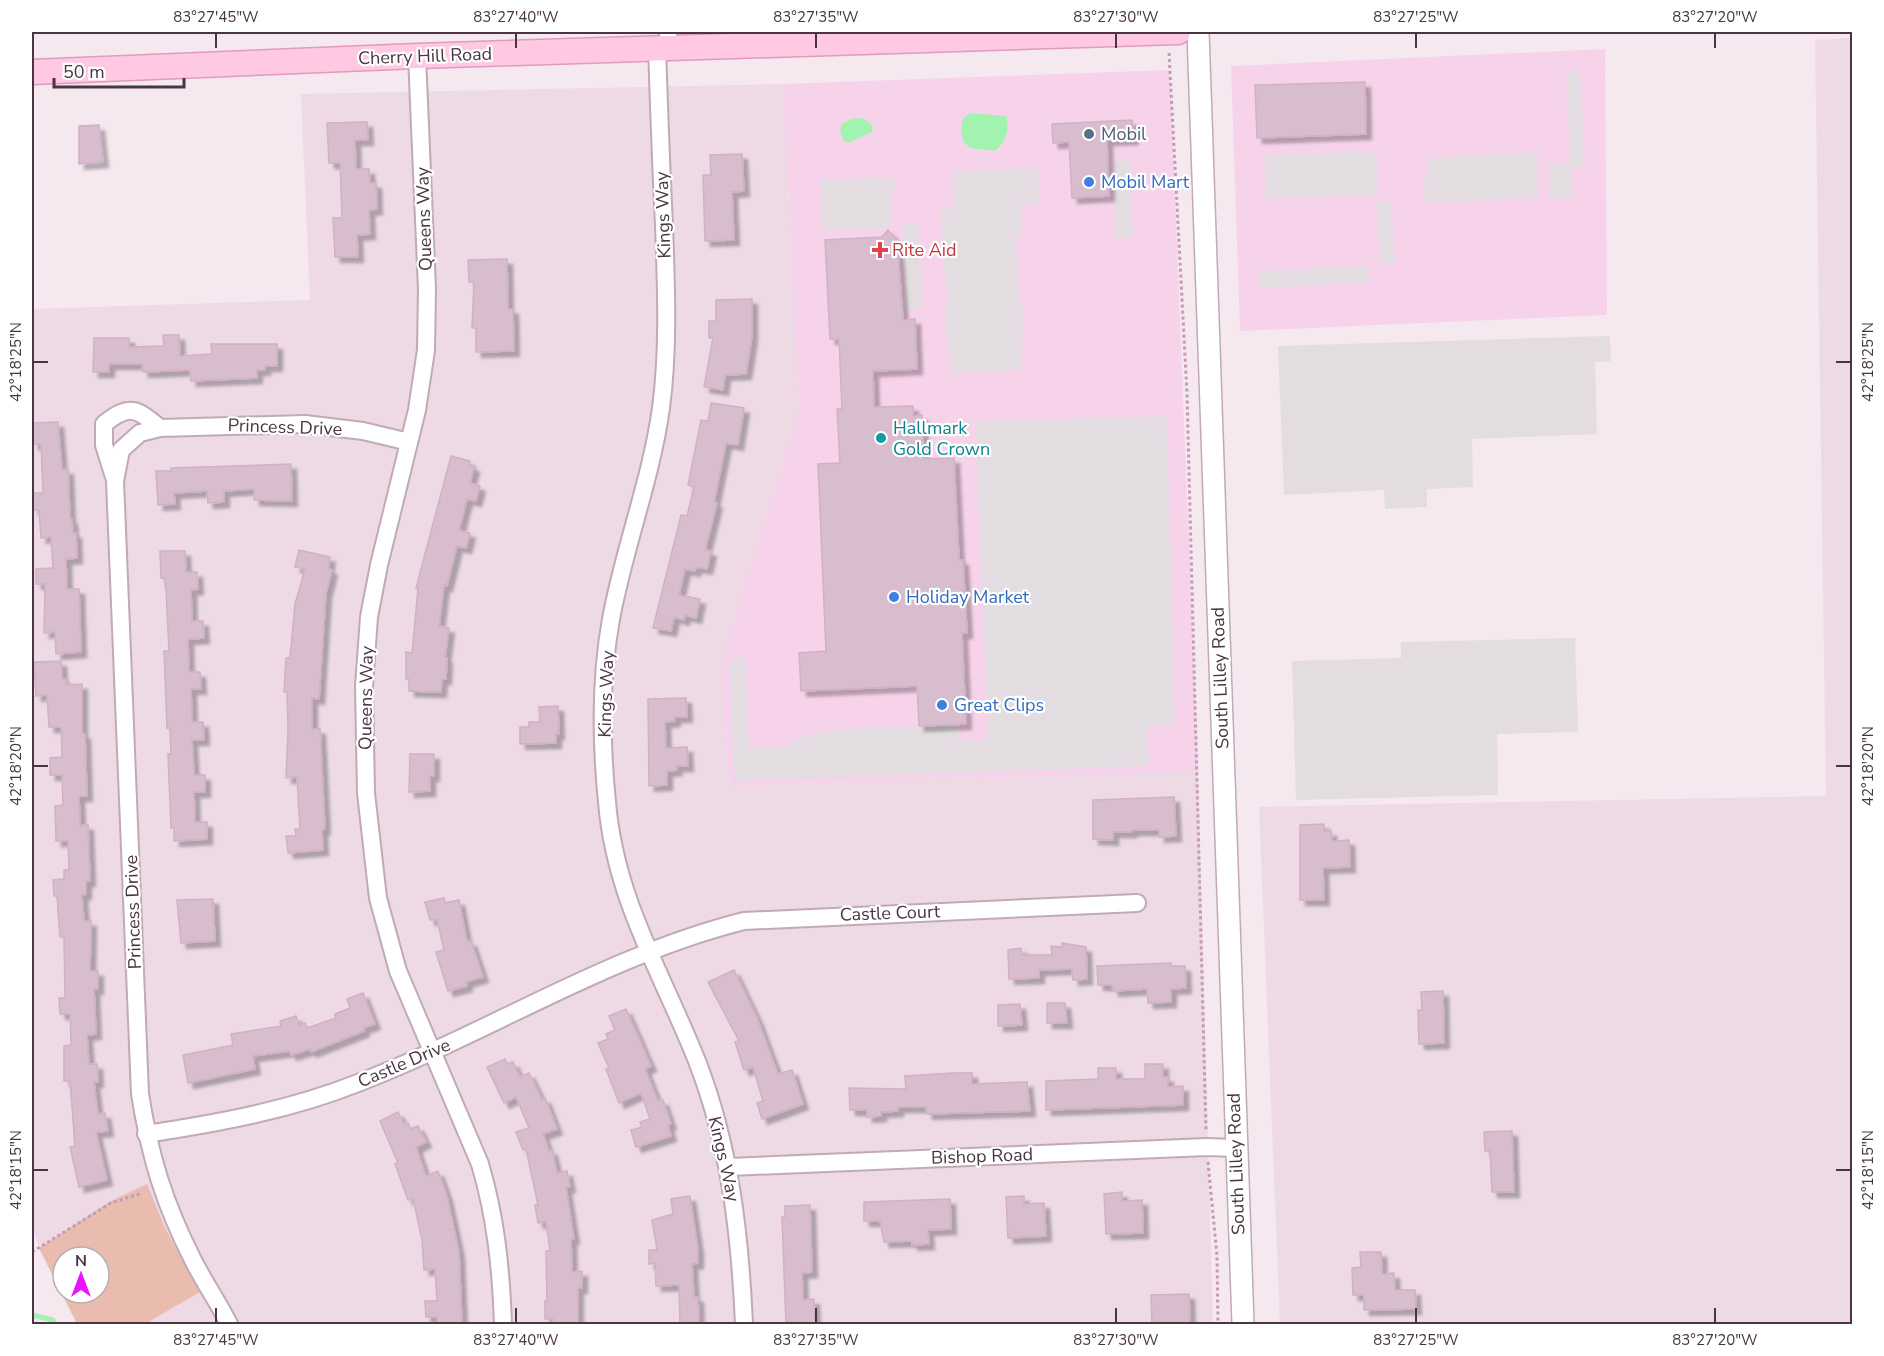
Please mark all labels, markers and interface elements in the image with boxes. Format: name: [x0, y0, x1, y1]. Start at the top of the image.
text: 83°27'45"W: [173, 7, 259, 27]
text: 83°27'40"W: [473, 7, 559, 27]
text: 83°27'35"W: [773, 7, 859, 27]
text: 83°27'30"W: [1073, 7, 1159, 27]
text: 83°27'25"W: [1373, 7, 1459, 27]
text: 83°27'20"W: [1672, 7, 1758, 27]
street label: Cherry Hill Road: [357, 42, 493, 70]
scale bar: [54, 51, 184, 89]
text: 50 m: [63, 60, 105, 84]
place label: Mobil: [1101, 122, 1147, 146]
marker: Mobil: [1082, 127, 1096, 141]
street label: Queens Way: [410, 166, 438, 271]
street label: Kings Way: [649, 170, 677, 259]
place label: Mobil Mart: [1101, 170, 1190, 194]
marker: Mobil Mart: [1082, 175, 1096, 189]
place label: Rite Aid: [892, 238, 956, 262]
marker: Rite Aid: [873, 243, 887, 257]
text: 42°18'25"N: [6, 322, 26, 402]
text: 42°18'25"N: [1858, 322, 1878, 402]
street label: Princess Drive: [227, 413, 343, 441]
place label: Hallmark Gold Crown: [893, 416, 990, 461]
marker: Hallmark Gold Crown: [874, 431, 888, 445]
place label: Holiday Market: [906, 585, 1030, 609]
marker: Holiday Market: [887, 590, 901, 604]
street label: South Lilley Road: [1206, 607, 1234, 749]
street label: Queens Way: [353, 645, 379, 750]
street label: Kings Way: [592, 649, 620, 738]
place label: Great Clips: [954, 693, 1044, 717]
marker: Great Clips: [935, 698, 949, 712]
text: 42°18'20"N: [6, 726, 26, 806]
text: 42°18'20"N: [1858, 726, 1878, 806]
street label: Princess Drive: [119, 854, 147, 970]
street label: Castle Court: [839, 899, 941, 927]
street label: Castle Drive: [354, 1033, 454, 1093]
street label: South Lilley Road: [1222, 1093, 1250, 1235]
street label: Kings Way: [703, 1114, 746, 1205]
text: 42°18'15"N: [6, 1130, 26, 1210]
text: 42°18'15"N: [1858, 1130, 1878, 1210]
street label: Bishop Road: [930, 1142, 1034, 1170]
north arrow: [51, 1245, 111, 1305]
text: N: [75, 1250, 87, 1272]
text: 83°27'45"W: [173, 1330, 259, 1350]
text: 83°27'40"W: [473, 1330, 559, 1350]
text: 83°27'35"W: [773, 1330, 859, 1350]
text: 83°27'30"W: [1073, 1330, 1159, 1350]
text: 83°27'25"W: [1373, 1330, 1459, 1350]
text: 83°27'20"W: [1672, 1330, 1758, 1350]

